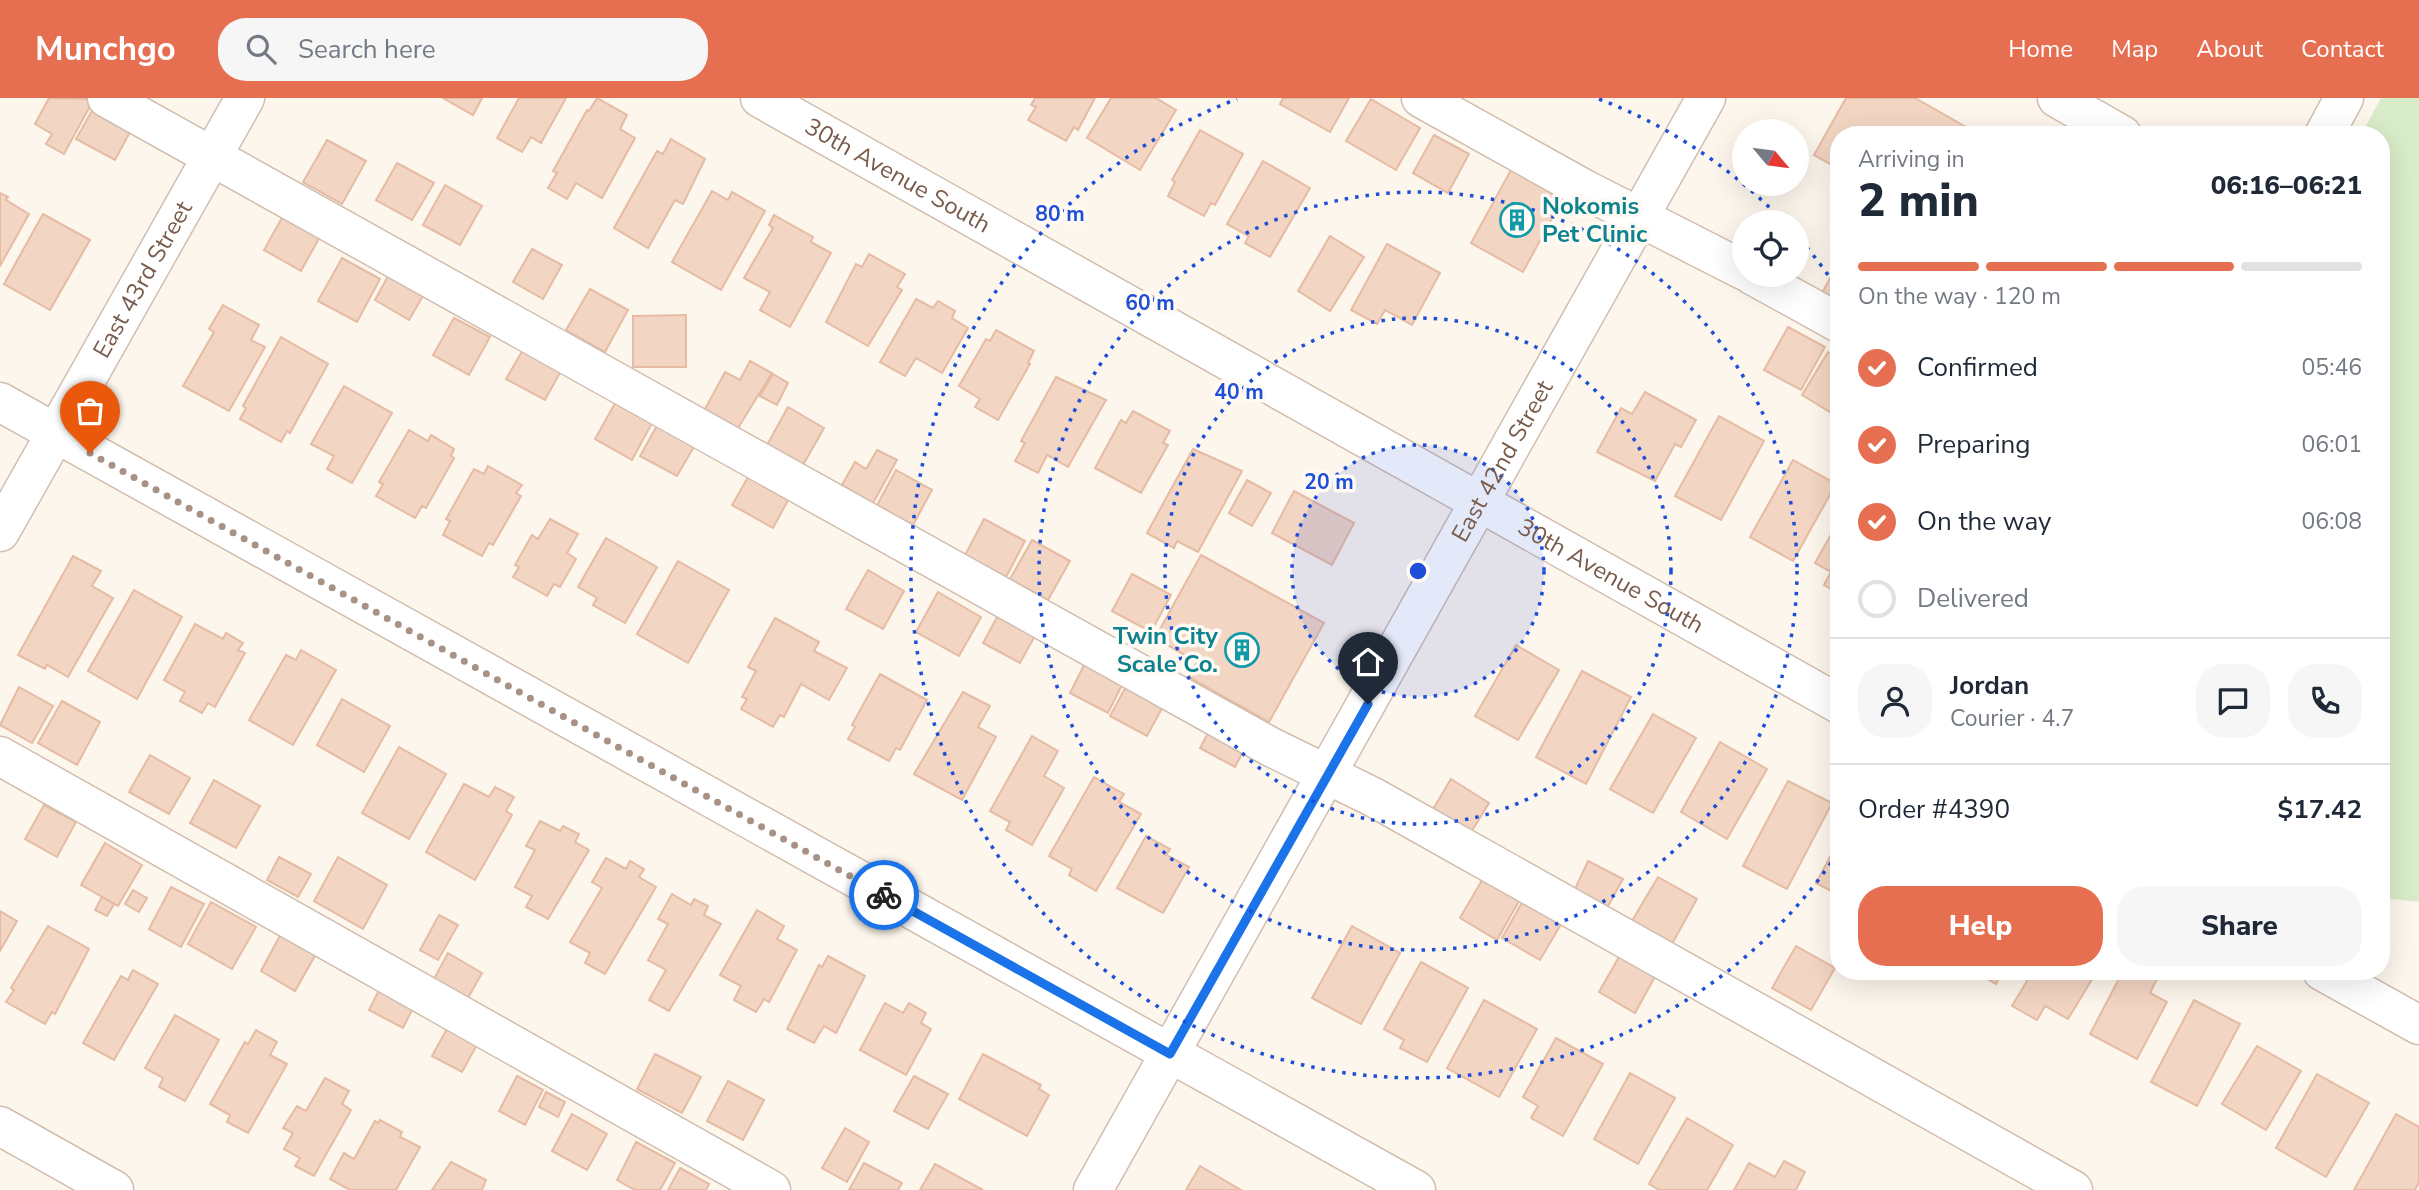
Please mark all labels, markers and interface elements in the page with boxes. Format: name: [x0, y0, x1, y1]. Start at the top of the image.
search box: [218, 18, 708, 81]
text: Munchgo: [35, 27, 176, 72]
icon: search: [242, 30, 280, 68]
text: Search here: [298, 32, 436, 67]
text: Home: [2008, 33, 2073, 65]
text: Map: [2111, 33, 2158, 65]
text: About: [2196, 33, 2263, 65]
text: Contact: [2301, 33, 2384, 65]
street label: 30th Avenue South: [799, 110, 997, 240]
north arrow: [1732, 119, 1810, 196]
map controls: [1732, 119, 1809, 287]
text: Arriving in: [1858, 144, 1965, 175]
text: 06:16–06:21: [2211, 168, 2362, 203]
text: 2 min: [1858, 169, 1979, 232]
place label: Nokomis Pet Clinic: [1542, 190, 1648, 250]
street label: East 43rd Street: [85, 195, 200, 364]
text: 80 m: [1035, 200, 1085, 228]
building icon: Nokomis Pet Clinic: [1498, 201, 1536, 239]
button: locate: [1732, 210, 1809, 287]
text: On the way · 120 m: [1858, 281, 2061, 312]
text: 60 m: [1125, 289, 1175, 317]
icon: check: [1858, 349, 1896, 387]
text: Confirmed: [1917, 350, 2038, 385]
text: 05:46: [2302, 352, 2362, 383]
street label: East 42nd Street: [1444, 374, 1561, 548]
text: 40 m: [1214, 378, 1264, 406]
pin: [60, 381, 120, 453]
icon: bag: [71, 392, 109, 430]
icon: check: [1858, 426, 1896, 464]
text: Preparing: [1917, 427, 2030, 462]
text: 06:01: [2302, 429, 2362, 460]
text: 20 m: [1304, 468, 1354, 496]
icon: check: [1858, 503, 1896, 541]
text: On the way: [1917, 504, 2051, 539]
text: 06:08: [2302, 506, 2362, 537]
street label: 30th Avenue South: [1512, 511, 1710, 641]
centre of rings: [1406, 559, 1430, 583]
text: Delivered: [1917, 581, 2029, 616]
place label: Twin City Scale Co.: [1113, 620, 1218, 680]
building icon: Twin City Scale Co.: [1223, 631, 1261, 669]
pin: [1338, 632, 1398, 704]
icon: home: [1349, 643, 1387, 681]
button: person: [1858, 664, 1932, 738]
button: chat: [2196, 664, 2270, 738]
button: phone: [2288, 664, 2362, 738]
text: Jordan: [1950, 668, 2029, 703]
text: Courier · 4.7: [1950, 703, 2074, 734]
text: Order #4390: [1858, 792, 2010, 827]
text: $17.42: [2278, 792, 2362, 827]
courier: [849, 860, 919, 930]
icon: bike: [865, 876, 903, 914]
button: Help: [1858, 886, 2103, 966]
button: Share: [2117, 886, 2362, 966]

